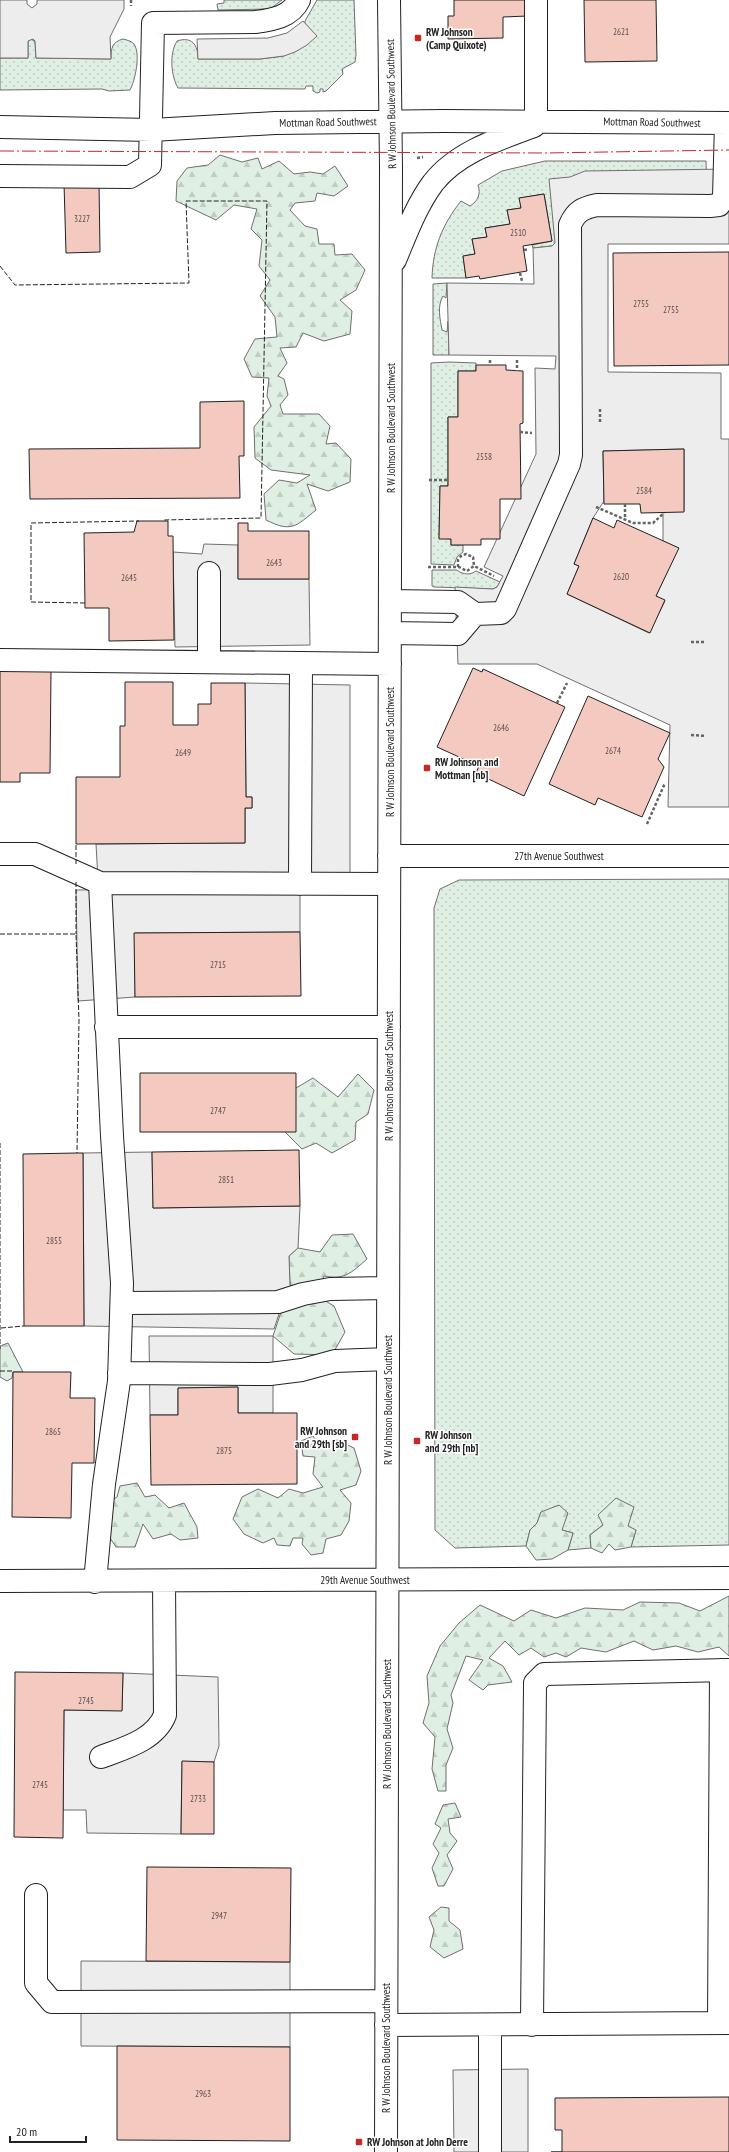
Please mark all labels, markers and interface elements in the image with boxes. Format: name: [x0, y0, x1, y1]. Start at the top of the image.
place label: RW Johnson (Camp Quixote): [426, 25, 487, 52]
house number: 2621: [613, 26, 629, 37]
marker: RW Johnson (Camp Quixote): [413, 33, 423, 43]
street label: R W Johnson Boulevard Southwest: [383, 39, 399, 169]
street label: Mottman Road Southwest: [279, 114, 377, 130]
street label: Mottman Road Southwest: [603, 114, 701, 130]
house number: 3227: [74, 213, 90, 224]
house number: 2510: [510, 227, 526, 238]
house number: 2755: [633, 298, 649, 309]
house number: 2755: [663, 304, 679, 315]
street label: R W Johnson Boulevard Southwest: [384, 363, 398, 493]
house number: 2558: [476, 451, 492, 462]
house number: 2584: [636, 485, 652, 496]
house number: 2643: [266, 557, 282, 568]
house number: 2620: [613, 571, 629, 582]
house number: 2645: [121, 572, 137, 583]
street label: R W Johnson Boulevard Southwest: [383, 687, 397, 817]
house number: 2646: [493, 722, 509, 733]
house number: 2674: [605, 745, 621, 756]
house number: 2649: [175, 747, 191, 758]
place label: RW Johnson and Mottman [nb]: [435, 755, 498, 783]
marker: RW Johnson and Mottman [nb]: [422, 763, 432, 773]
street label: 27th Avenue Southwest: [514, 849, 604, 863]
house number: 2715: [210, 959, 226, 970]
street label: R W Johnson Boulevard Southwest: [382, 1011, 396, 1141]
house number: 2747: [210, 1105, 226, 1116]
house number: 2851: [218, 1174, 234, 1185]
house number: 2855: [46, 1235, 62, 1246]
street label: R W Johnson Boulevard Southwest: [381, 1335, 395, 1465]
place label: RW Johnson and 29th [sb]: [295, 1424, 347, 1452]
house number: 2865: [45, 1426, 61, 1437]
place label: RW Johnson and 29th [nb]: [425, 1428, 478, 1456]
marker: RW Johnson and 29th [sb]: [350, 1432, 360, 1442]
marker: RW Johnson and 29th [nb]: [412, 1436, 422, 1446]
house number: 2875: [216, 1445, 232, 1456]
street label: 29th Avenue Southwest: [320, 1573, 410, 1587]
street label: R W Johnson Boulevard Southwest: [380, 1659, 394, 1789]
house number: 2745: [78, 1695, 94, 1706]
house number: 2745: [32, 1779, 48, 1790]
house number: 2733: [190, 1793, 206, 1804]
house number: 2947: [211, 1910, 227, 1921]
street label: R W Johnson Boulevard Southwest: [379, 1983, 393, 2113]
house number: 2963: [195, 2088, 211, 2099]
scale bar: [10, 2118, 86, 2144]
text: 20 m: [16, 2124, 37, 2139]
place label: RW Johnson at John Derre: [367, 2135, 468, 2149]
marker: RW Johnson at John Derre: [354, 2137, 364, 2147]

